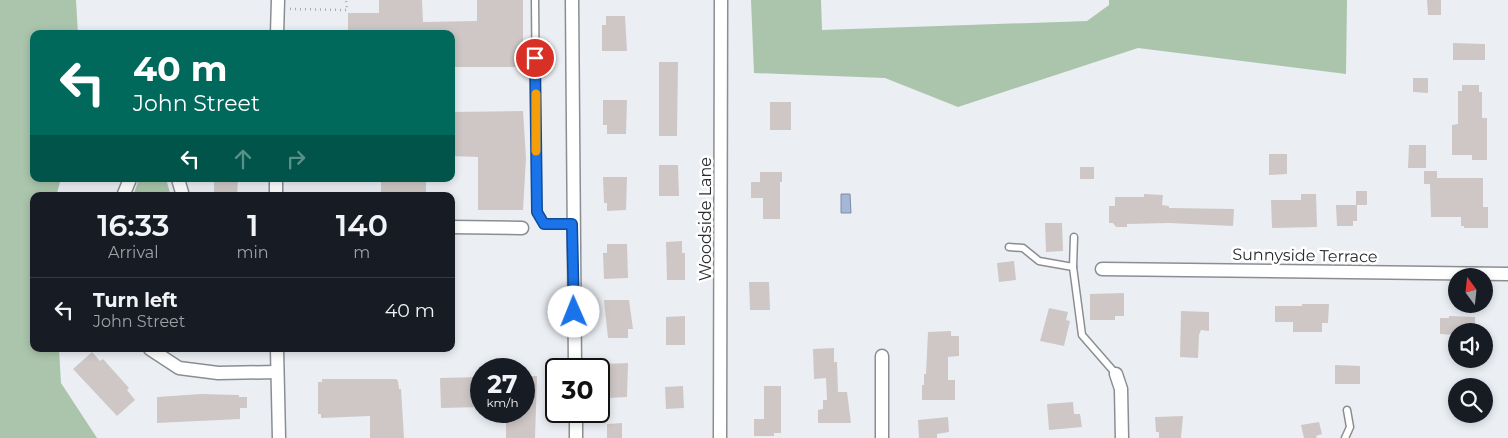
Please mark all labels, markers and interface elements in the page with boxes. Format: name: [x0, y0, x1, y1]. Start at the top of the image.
pin: [514, 37, 556, 79]
icon: arrive: [521, 44, 549, 72]
text: 40 m: [133, 47, 228, 90]
icon: left: [50, 50, 115, 115]
text: John Street: [133, 90, 260, 117]
icon: left: [176, 145, 204, 173]
icon: ahead: [229, 145, 257, 173]
icon: right: [282, 145, 310, 173]
street label: Woodside Lane: [696, 157, 715, 281]
text: 16:33: [97, 207, 169, 244]
text: 1: [247, 207, 258, 244]
text: 140: [336, 207, 388, 244]
text: Arrival: [108, 243, 159, 262]
text: min: [237, 243, 269, 262]
text: m: [353, 243, 370, 262]
street label: Sunnyside Terrace: [1232, 245, 1378, 266]
north arrow: [1448, 268, 1492, 312]
map controls: [1448, 268, 1493, 423]
position arrow: [547, 285, 599, 337]
text: Turn left: [93, 289, 178, 312]
icon: left: [50, 296, 78, 324]
text: 40 m: [385, 299, 435, 322]
text: John Street: [93, 312, 185, 331]
button: sound: [1448, 323, 1493, 368]
speed limit sign: 30: [545, 358, 610, 423]
text: 27: [487, 369, 518, 399]
button: search: [1448, 378, 1493, 423]
text: km/h: [486, 395, 519, 410]

